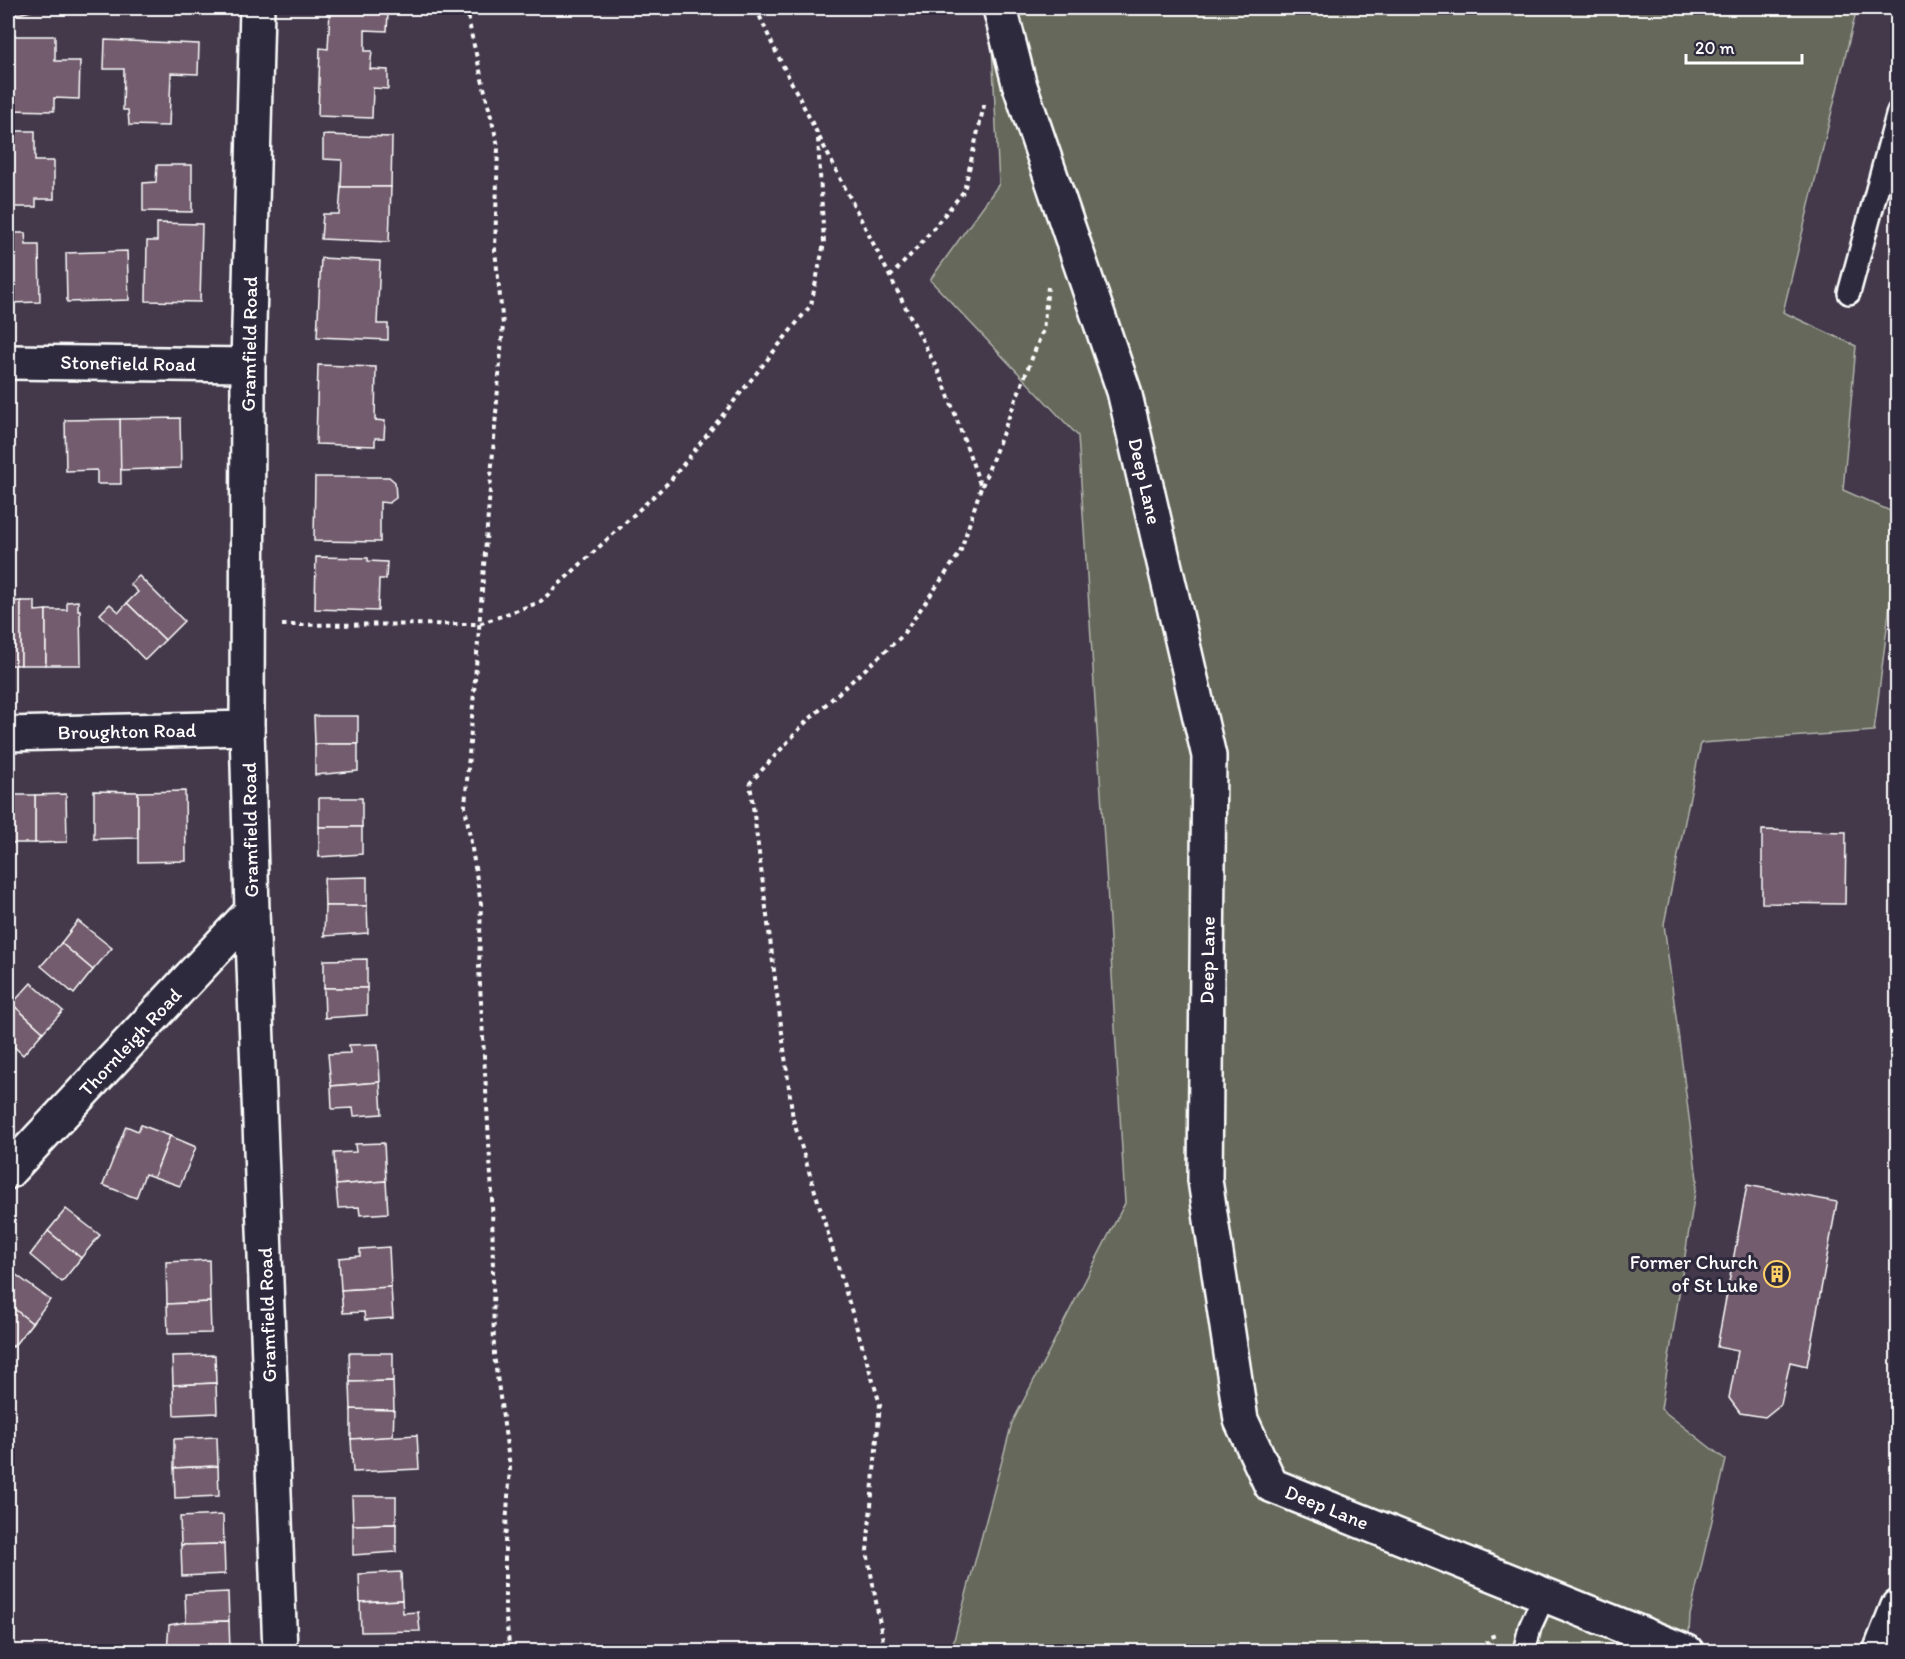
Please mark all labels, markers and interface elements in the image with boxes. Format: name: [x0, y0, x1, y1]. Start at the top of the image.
scale bar: [1686, 27, 1802, 65]
text: 20 m: [1695, 37, 1735, 59]
street label: Gramfield Road: [236, 276, 262, 412]
street label: Stonefield Road: [60, 350, 196, 376]
street label: Deep Lane: [1123, 435, 1167, 527]
street label: Broughton Road: [58, 718, 197, 744]
street label: Gramfield Road: [237, 762, 263, 898]
street label: Deep Lane: [1194, 916, 1220, 1004]
street label: Thornleigh Road: [74, 983, 186, 1101]
street label: Gramfield Road: [253, 1247, 281, 1383]
place label: Former Church of St Luke: [1630, 1250, 1758, 1297]
building icon: Former Church of St Luke: [1762, 1259, 1792, 1289]
street label: Deep Lane: [1282, 1479, 1372, 1535]

